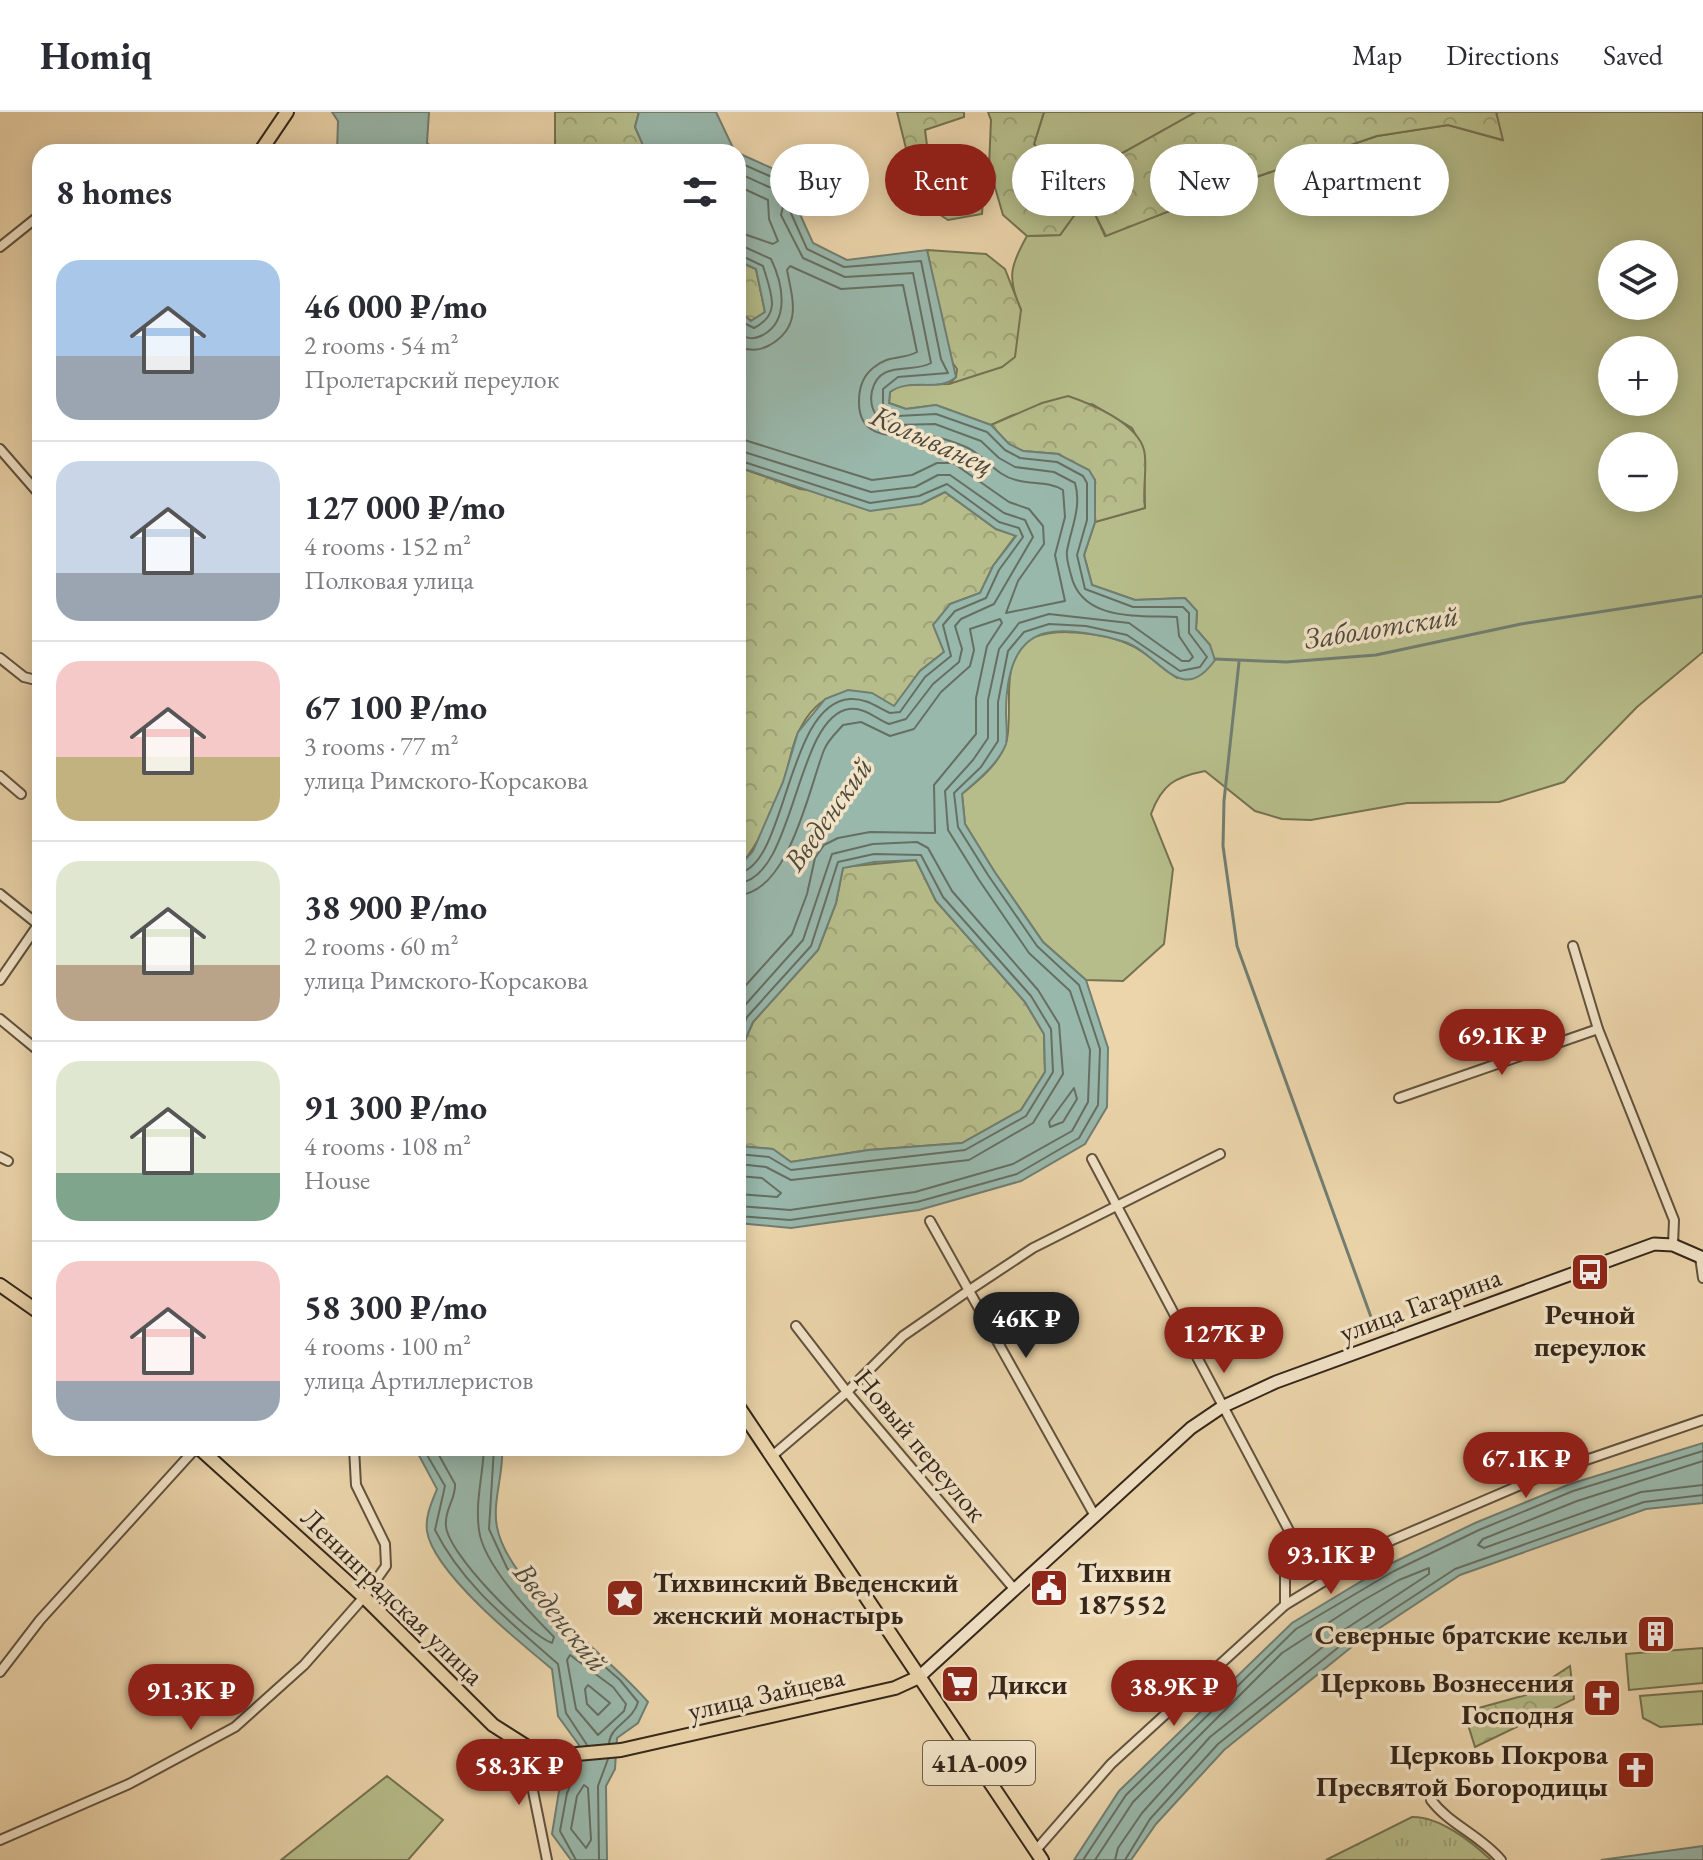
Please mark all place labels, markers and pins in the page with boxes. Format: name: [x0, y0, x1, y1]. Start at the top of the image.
pin: 69.1K ₽: [1428, 1009, 1576, 1077]
bus stop icon: Речной переулок: [1569, 1251, 1611, 1293]
pin: 46K ₽: [970, 1292, 1082, 1360]
place label: Речной переулок: [1534, 1296, 1646, 1364]
pin: 127K ₽: [1159, 1307, 1289, 1375]
pin: 67.1K ₽: [1452, 1432, 1600, 1500]
pin: 93.1K ₽: [1257, 1528, 1405, 1596]
place label: Тихвин 187552: [1077, 1554, 1172, 1622]
place label: Тихвинский Введенский женский монастырь: [653, 1564, 958, 1632]
public building icon: Тихвин 187552: [1028, 1567, 1070, 1609]
place icon: Тихвинский Введенский женский монастырь: [604, 1577, 646, 1619]
building icon: Северные братские кельи: [1635, 1613, 1677, 1655]
place label: Северные братские кельи: [1315, 1616, 1628, 1652]
pin: 38.9K ₽: [1100, 1660, 1248, 1728]
supermarket icon: Дикси: [939, 1663, 981, 1705]
pin: 91.3K ₽: [117, 1664, 265, 1732]
place label: Церковь Вознесения Господня: [1321, 1664, 1574, 1732]
place label: Дикси: [988, 1666, 1067, 1702]
church icon: Церковь Вознесения Господня: [1581, 1677, 1623, 1719]
place label: Церковь Покрова Пресвятой Богородицы: [1316, 1736, 1609, 1804]
pin: 58.3K ₽: [445, 1739, 593, 1807]
church icon: Церковь Покрова Пресвятой Богородицы: [1615, 1749, 1657, 1791]

